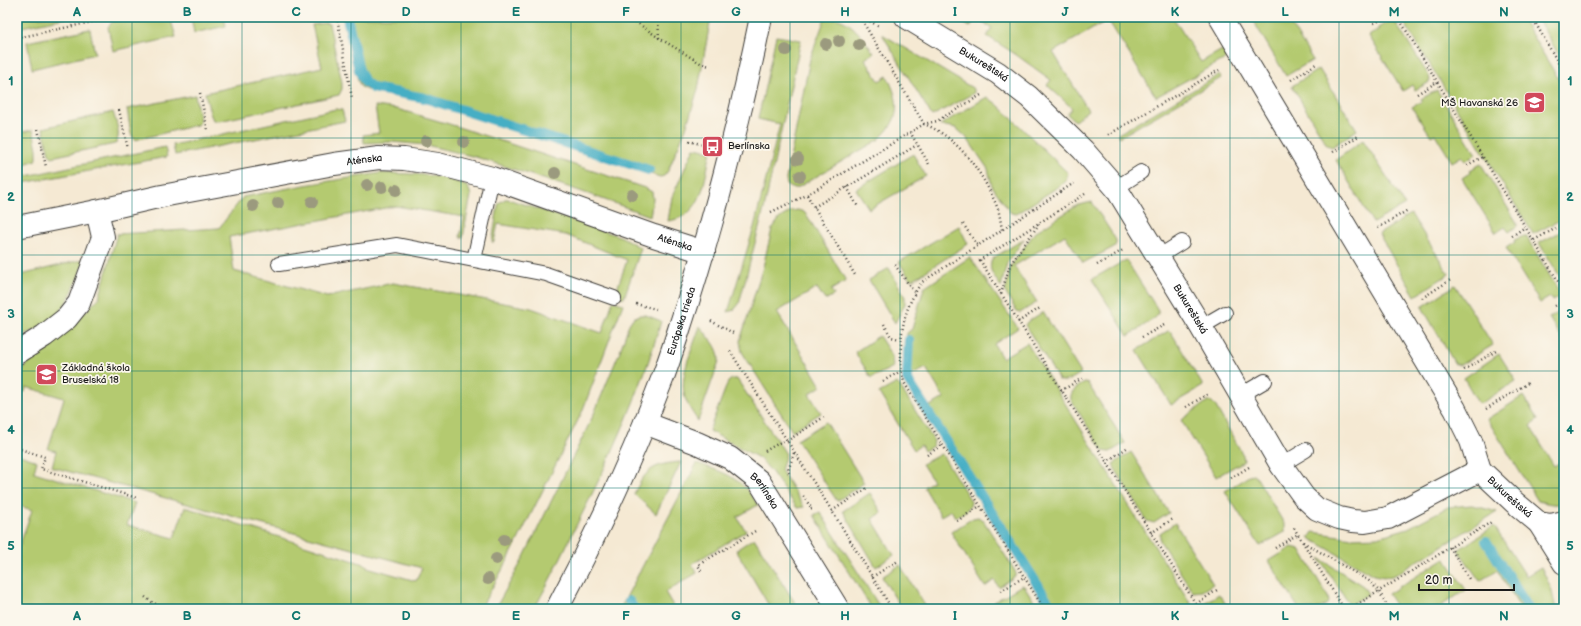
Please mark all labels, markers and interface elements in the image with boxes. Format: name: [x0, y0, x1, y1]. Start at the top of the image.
text: A: [72, 4, 81, 20]
text: B: [182, 4, 192, 20]
text: C: [291, 4, 301, 20]
text: D: [401, 4, 411, 20]
text: E: [512, 4, 521, 20]
text: F: [622, 4, 630, 20]
text: G: [731, 4, 741, 20]
text: H: [840, 4, 850, 20]
text: I: [953, 4, 957, 20]
text: J: [1061, 4, 1069, 20]
text: K: [1171, 4, 1180, 20]
text: L: [1281, 4, 1289, 20]
text: M: [1388, 4, 1400, 20]
text: N: [1499, 4, 1509, 20]
street label: Bukureštská: [957, 45, 1011, 85]
text: 1: [8, 73, 14, 89]
text: 1: [1567, 73, 1573, 89]
school or university icon: MŠ Havanská 26: [1521, 90, 1547, 116]
place label: MŠ Havanská 26: [1441, 97, 1518, 109]
bus stop icon: Berlínska: [699, 133, 725, 159]
place label: Berlínska: [728, 140, 770, 152]
street label: Aténska: [346, 152, 383, 168]
text: 2: [7, 189, 15, 205]
text: 2: [1566, 189, 1574, 205]
street label: Aténska: [656, 232, 694, 254]
street label: Bukureštská: [1170, 282, 1210, 337]
street label: Európska trieda: [665, 285, 698, 357]
text: 3: [7, 306, 15, 322]
text: 3: [1566, 306, 1574, 322]
school or university icon: Základná škola Bruselská 18: [34, 361, 60, 387]
place label: Základná škola Bruselská 18: [61, 362, 130, 386]
text: 4: [7, 422, 15, 438]
text: 4: [1566, 422, 1574, 438]
street label: Berlínska: [747, 470, 781, 512]
street label: Bukureštská: [1485, 474, 1535, 521]
text: 5: [7, 538, 15, 554]
text: 5: [1566, 538, 1574, 554]
scale bar: [1419, 566, 1514, 592]
text: 20 m: [1425, 573, 1452, 588]
text: A: [72, 608, 81, 624]
text: B: [182, 608, 192, 624]
text: C: [291, 608, 301, 624]
text: D: [401, 608, 411, 624]
text: E: [512, 608, 521, 624]
text: F: [622, 608, 630, 624]
text: G: [731, 608, 741, 624]
text: H: [840, 608, 850, 624]
text: I: [953, 608, 957, 624]
text: J: [1061, 608, 1069, 624]
text: K: [1171, 608, 1180, 624]
text: L: [1281, 608, 1289, 624]
text: M: [1388, 608, 1400, 624]
text: N: [1499, 608, 1509, 624]

